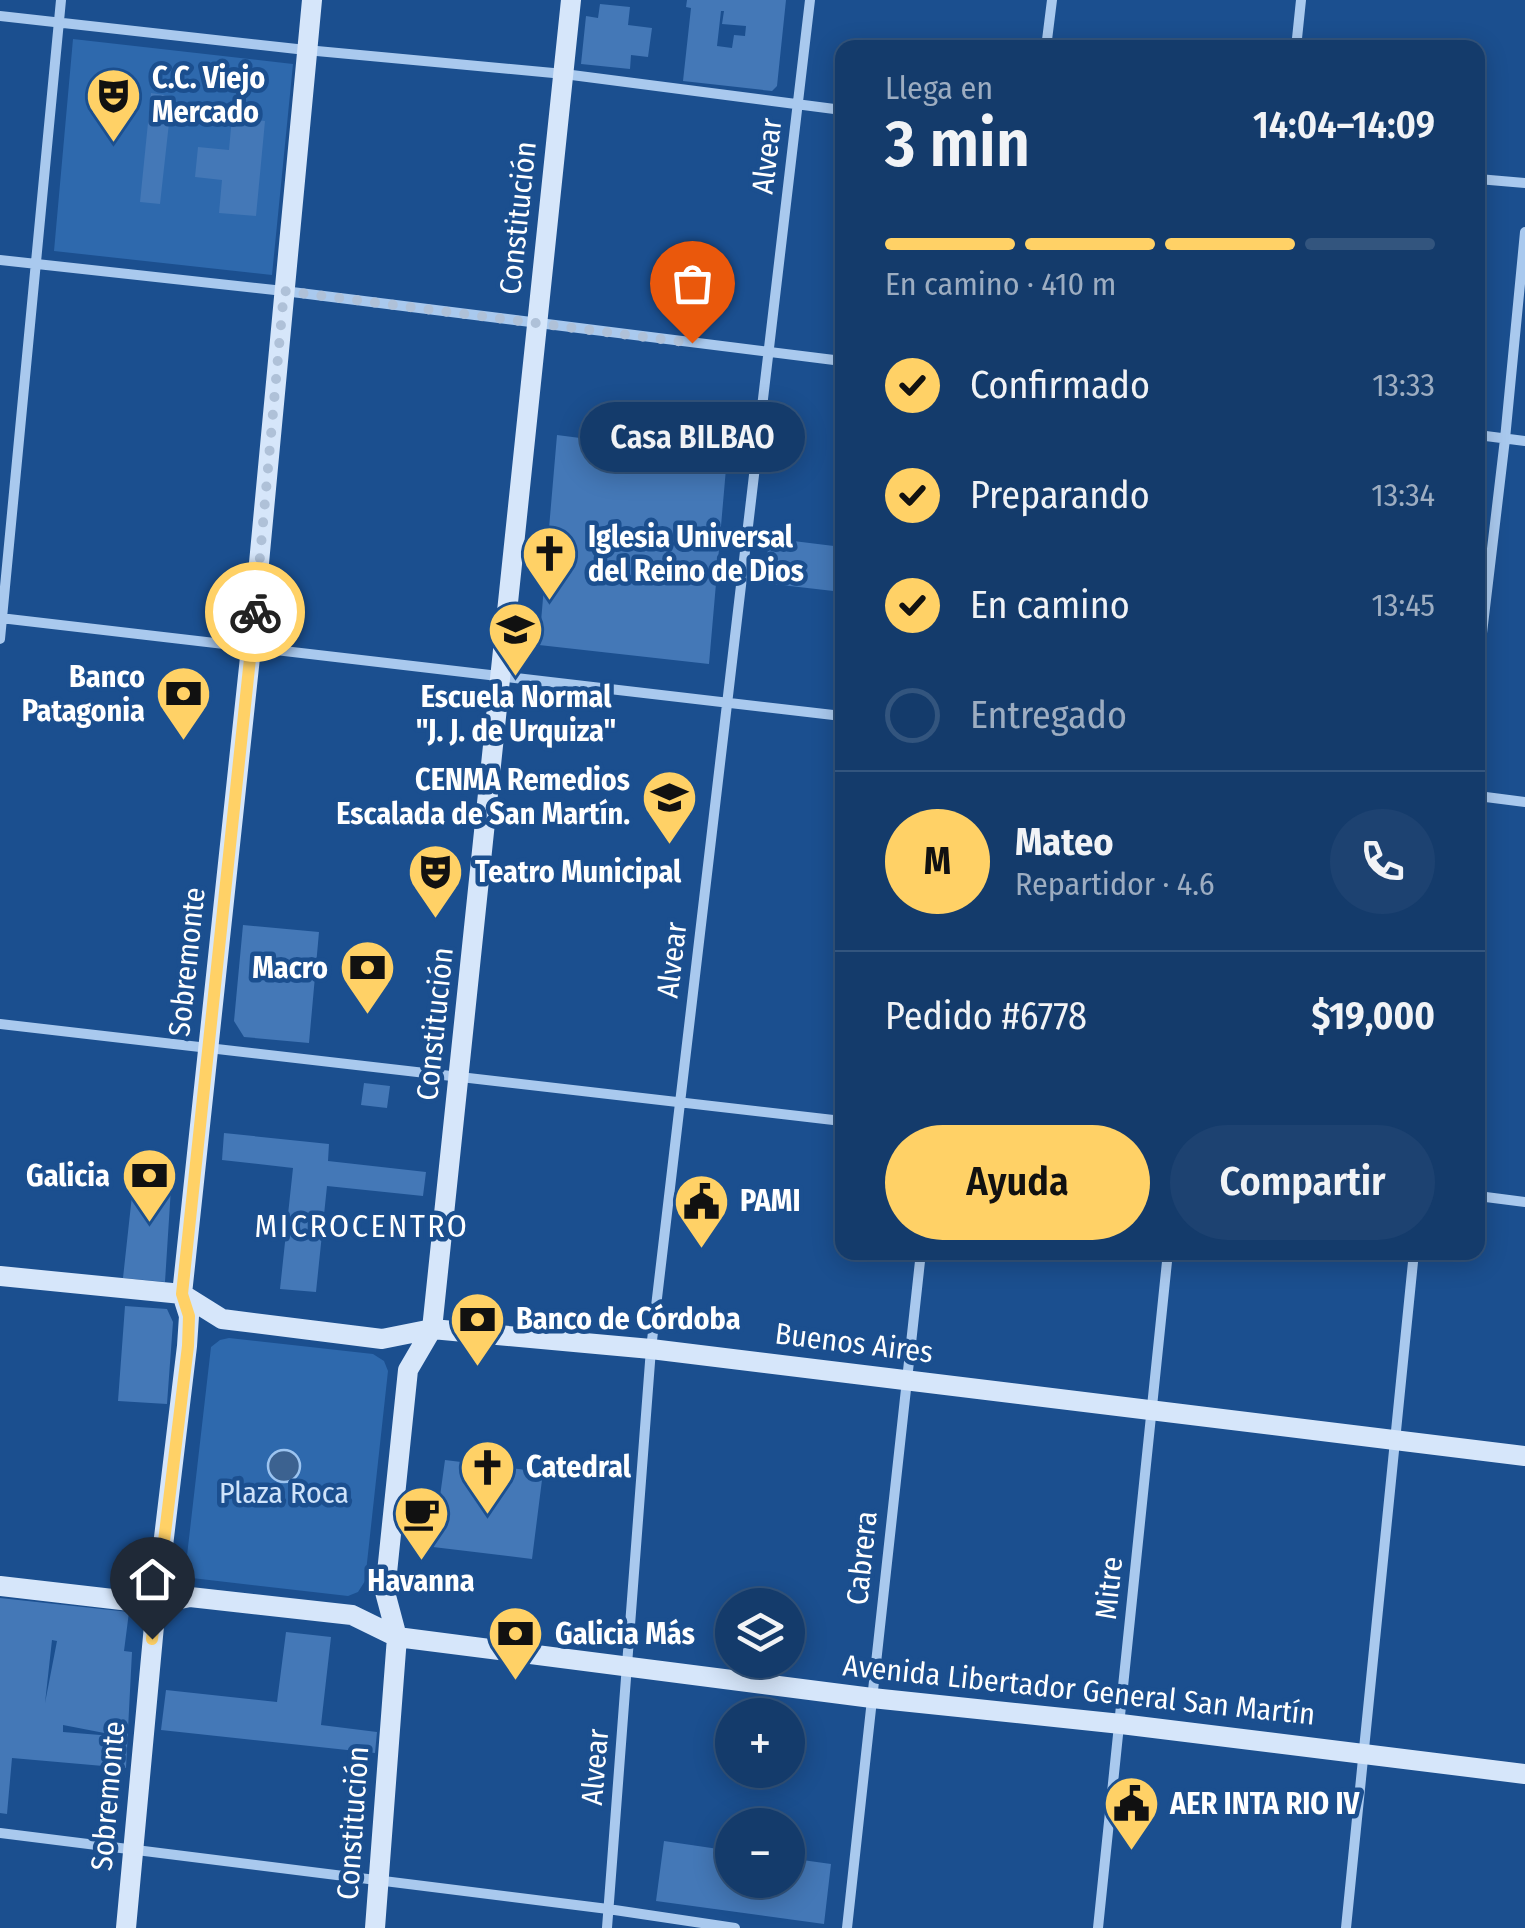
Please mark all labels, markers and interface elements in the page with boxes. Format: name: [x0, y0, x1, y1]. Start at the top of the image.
place label: C.C. Viejo Mercado: [152, 60, 265, 130]
theatre icon: C.C. Viejo Mercado: [83, 65, 143, 144]
text: Llega en: [885, 69, 993, 107]
text: 14:04–14:09: [1253, 102, 1435, 148]
text: 3 min: [885, 105, 1030, 183]
street label: Alvear: [744, 115, 790, 196]
street label: Constitución: [492, 140, 544, 296]
pin: [650, 241, 735, 344]
icon: bag: [665, 256, 720, 311]
text: En camino · 410 m: [885, 265, 1116, 303]
icon: check: [885, 358, 940, 413]
text: Confirmado: [970, 362, 1150, 408]
text: 13:33: [1372, 366, 1435, 404]
callout: Casa BILBAO: [580, 403, 804, 473]
text: Casa BILBAO: [610, 418, 775, 456]
icon: check: [885, 468, 940, 523]
text: Preparando: [970, 472, 1150, 518]
text: 13:34: [1371, 476, 1435, 514]
place label: Iglesia Universal del Reino de Dios: [588, 519, 804, 589]
church icon: Iglesia Universal del Reino de Dios: [519, 524, 579, 603]
courier: [205, 562, 305, 662]
icon: check: [885, 578, 940, 633]
text: En camino: [970, 582, 1130, 628]
icon: bike: [228, 585, 283, 640]
text: 13:45: [1372, 586, 1435, 624]
school or university icon: Escuela Normal "J. J. de Urquiza": [486, 599, 546, 678]
place label: Banco Patagonia: [22, 659, 145, 729]
bank icon: Banco Patagonia: [154, 664, 214, 743]
place label: Escuela Normal "J. J. de Urquiza": [416, 679, 616, 749]
text: Entregado: [970, 692, 1127, 738]
place label: CENMA Remedios Escalada de San Martín.: [336, 762, 630, 832]
school or university icon: CENMA Remedios Escalada de San Martín.: [639, 767, 699, 846]
button: phone: [1330, 809, 1435, 914]
text: Mateo: [1015, 819, 1114, 865]
text: M: [924, 838, 951, 884]
theatre icon: Teatro Municipal: [406, 842, 466, 921]
place label: Teatro Municipal: [475, 854, 682, 890]
text: Repartidor · 4.6: [1015, 865, 1215, 903]
street label: Sobremonte: [161, 886, 213, 1038]
street label: Alvear: [649, 919, 695, 1000]
bank icon: Macro: [337, 938, 397, 1017]
street label: Constitución: [409, 946, 461, 1102]
place label: Macro: [252, 950, 328, 986]
text: Pedido #6778: [885, 993, 1087, 1039]
text: $19,000: [1311, 993, 1435, 1039]
button: Ayuda: [885, 1125, 1150, 1240]
button: Compartir: [1170, 1125, 1435, 1240]
bank icon: Galicia: [119, 1146, 179, 1225]
place label: Galicia: [26, 1158, 110, 1194]
public building icon: PAMI: [671, 1171, 731, 1250]
place label: PAMI: [740, 1183, 800, 1219]
district label: MICROCENTRO: [255, 1207, 469, 1245]
bank icon: Banco de Córdoba: [447, 1289, 507, 1368]
place label: Banco de Córdoba: [516, 1301, 741, 1337]
street label: Buenos Aires: [773, 1315, 935, 1371]
church icon: Catedral: [457, 1437, 517, 1516]
place label: Catedral: [526, 1449, 632, 1485]
park label: Plaza Roca: [219, 1475, 349, 1511]
cafe icon: Havanna: [391, 1483, 451, 1562]
street label: Cabrera: [839, 1509, 885, 1607]
pin: [110, 1537, 195, 1640]
icon: home: [125, 1552, 180, 1607]
street label: Mitre: [1088, 1555, 1130, 1621]
place label: Havanna: [367, 1563, 475, 1599]
map controls: [715, 1588, 805, 1898]
button: layers: [715, 1588, 805, 1678]
bank icon: Galicia Más: [486, 1604, 546, 1683]
place label: Galicia Más: [555, 1616, 695, 1652]
street label: Avenida Libertador General San Martín: [841, 1647, 1317, 1733]
button: +: [715, 1698, 805, 1788]
street label: Sobremonte: [84, 1720, 132, 1872]
street label: Alvear: [574, 1727, 616, 1807]
street label: Constitución: [330, 1745, 376, 1901]
public building icon: AER INTA RIO IV: [1101, 1774, 1161, 1853]
place label: AER INTA RIO IV: [1169, 1786, 1361, 1822]
button: −: [715, 1808, 805, 1898]

